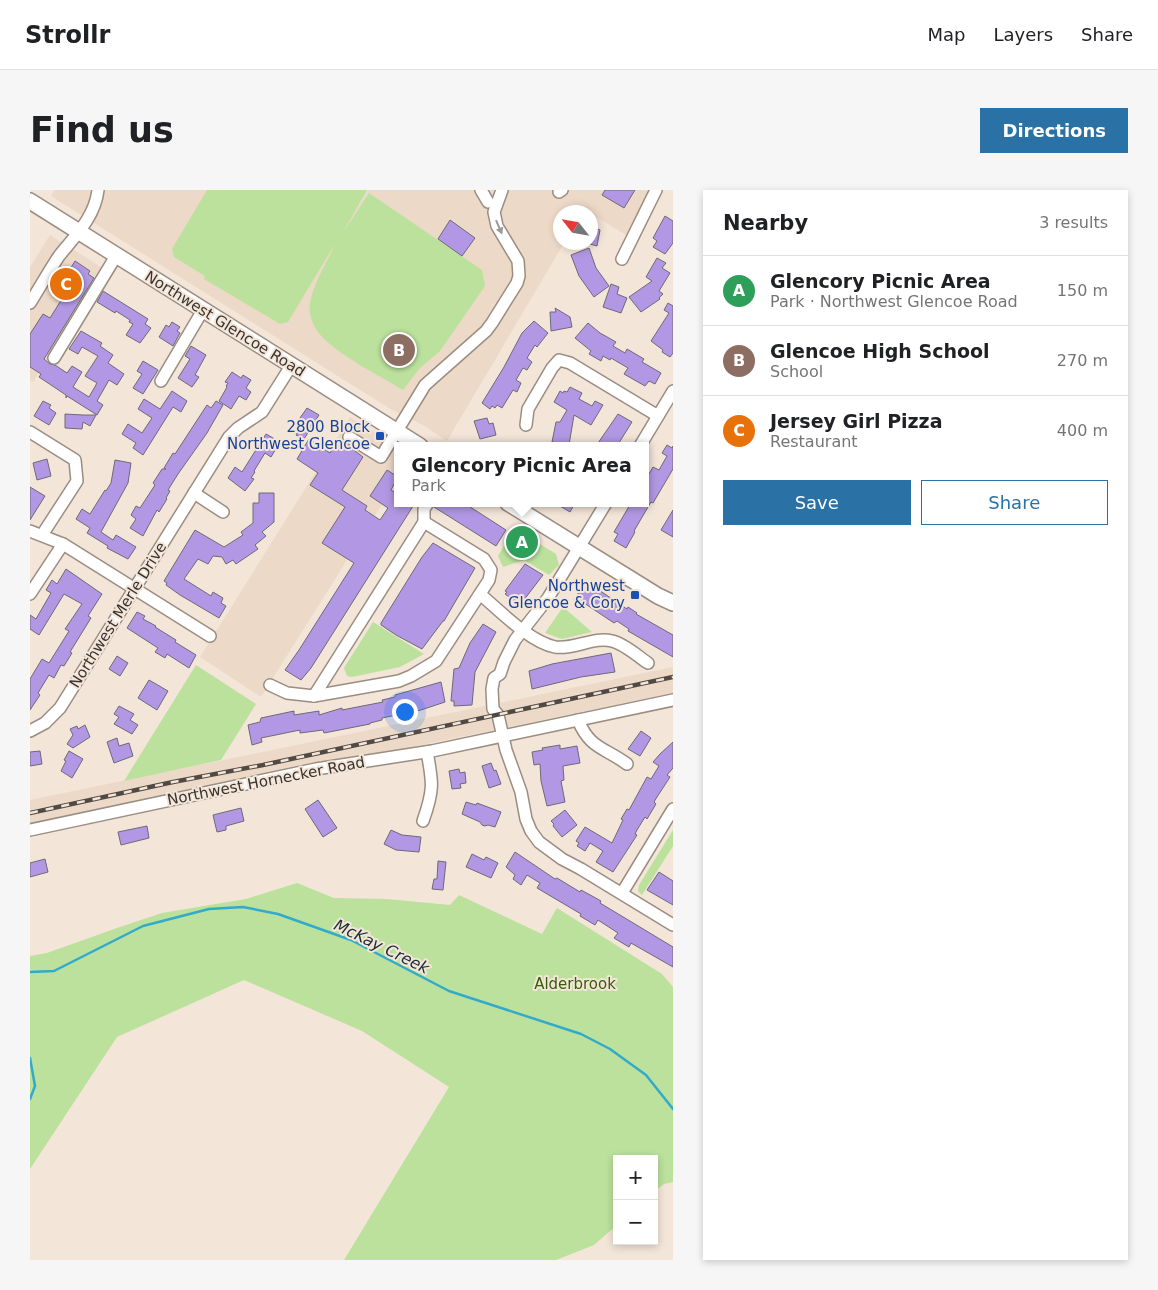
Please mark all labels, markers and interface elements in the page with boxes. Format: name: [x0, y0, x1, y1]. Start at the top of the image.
text: Strollr: [25, 21, 110, 49]
text: Map: [927, 24, 965, 45]
text: Layers: [993, 24, 1053, 45]
text: Share: [1081, 24, 1133, 45]
button: Directions: [980, 108, 1128, 153]
text: Find us: [30, 110, 174, 150]
north arrow: [553, 205, 598, 250]
text: Nearby: [723, 211, 808, 235]
text: 3 results: [1039, 213, 1108, 232]
one-way arrow: [495, 219, 504, 234]
pin: C: [50, 265, 82, 303]
street label: Northwest Glencoe Road: [142, 267, 308, 381]
text: Glencory Picnic Area: [770, 270, 991, 292]
text: A: [733, 281, 745, 300]
text: 150 m: [1057, 281, 1108, 300]
text: Park · Northwest Glencoe Road: [770, 292, 1018, 311]
pin: B: [383, 331, 415, 369]
text: Glencoe High School: [770, 340, 990, 362]
text: B: [733, 351, 745, 370]
text: 270 m: [1057, 351, 1108, 370]
text: School: [770, 362, 823, 381]
text: Jersey Girl Pizza: [770, 410, 943, 432]
place label: 2800 Block Northwest Glencoe: [227, 418, 370, 453]
text: C: [733, 421, 745, 440]
text: 400 m: [1057, 421, 1108, 440]
marker: 2800 Block Northwest Glencoe: [374, 430, 386, 442]
text: Restaurant: [770, 432, 858, 451]
popup: [394, 442, 649, 507]
text: Glencory Picnic Area: [411, 454, 632, 476]
text: Park: [411, 476, 446, 495]
button: Save: [723, 480, 911, 525]
button: Share: [921, 480, 1108, 525]
pin: A: [506, 523, 538, 561]
street label: Northwest Merle Drive: [66, 539, 170, 691]
place label: Northwest Glencoe & Cory: [508, 577, 625, 612]
marker: Northwest Glencoe & Cory: [629, 589, 641, 601]
your location: [392, 699, 418, 725]
street label: Northwest Hornecker Road: [166, 753, 366, 809]
water label: McKay Creek: [331, 915, 433, 978]
park label: Alderbrook: [534, 975, 616, 993]
map controls: [613, 1155, 658, 1245]
button: +: [613, 1155, 658, 1200]
button: −: [613, 1200, 658, 1245]

